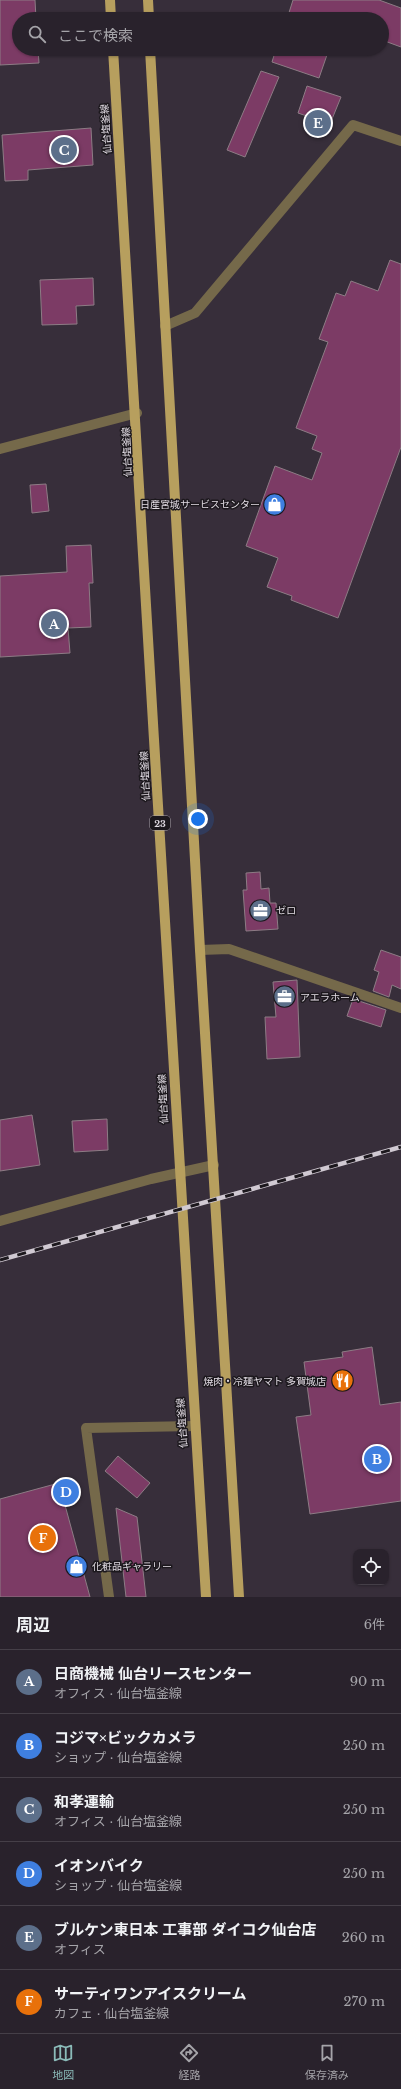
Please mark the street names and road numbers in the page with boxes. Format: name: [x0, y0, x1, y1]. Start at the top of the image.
street label: 仙台塩釜線: [98, 104, 114, 154]
street label: 仙台塩釜線: [119, 427, 135, 477]
street label: 仙台塩釜線: [137, 751, 153, 801]
road number: 23: [150, 816, 170, 830]
street label: 仙台塩釜線: [155, 1074, 171, 1124]
street label: 仙台塩釜線: [174, 1398, 190, 1448]

